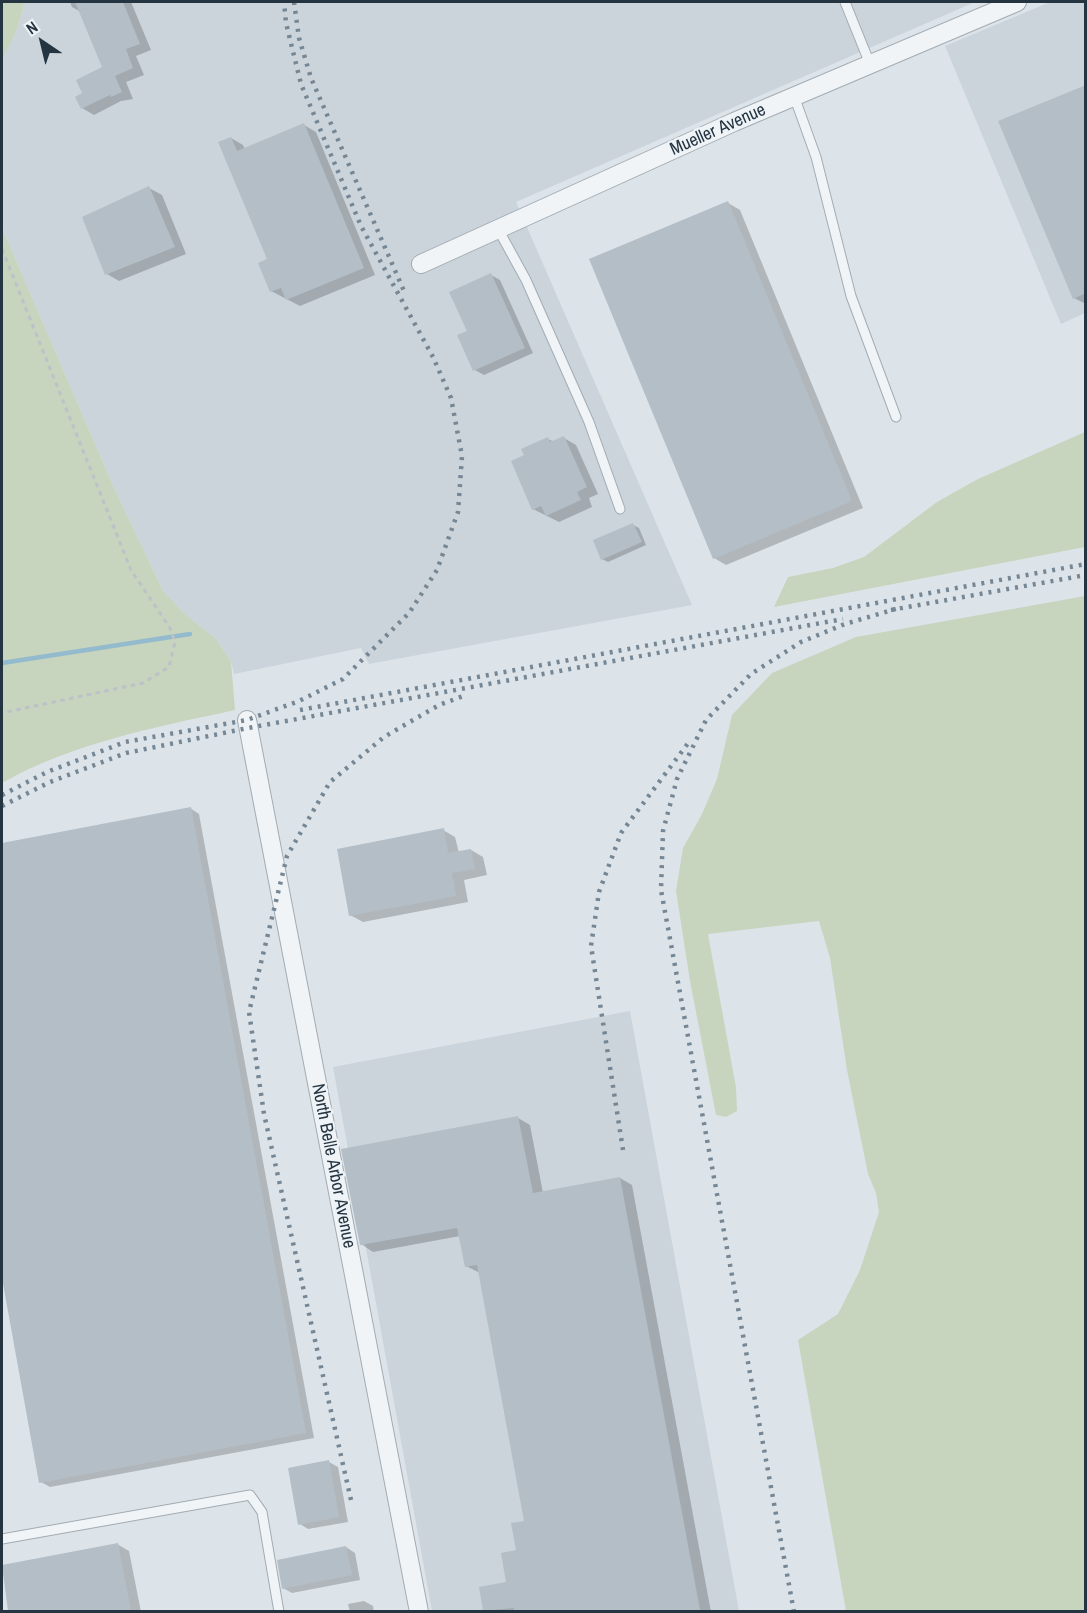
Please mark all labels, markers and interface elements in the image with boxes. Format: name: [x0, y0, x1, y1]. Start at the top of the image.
north arrow: [12, 12, 72, 72]
text: N: [21, 16, 42, 39]
street label: Mueller Avenue: [667, 99, 769, 161]
street label: North Belle Arbor Avenue: [306, 1082, 360, 1250]

